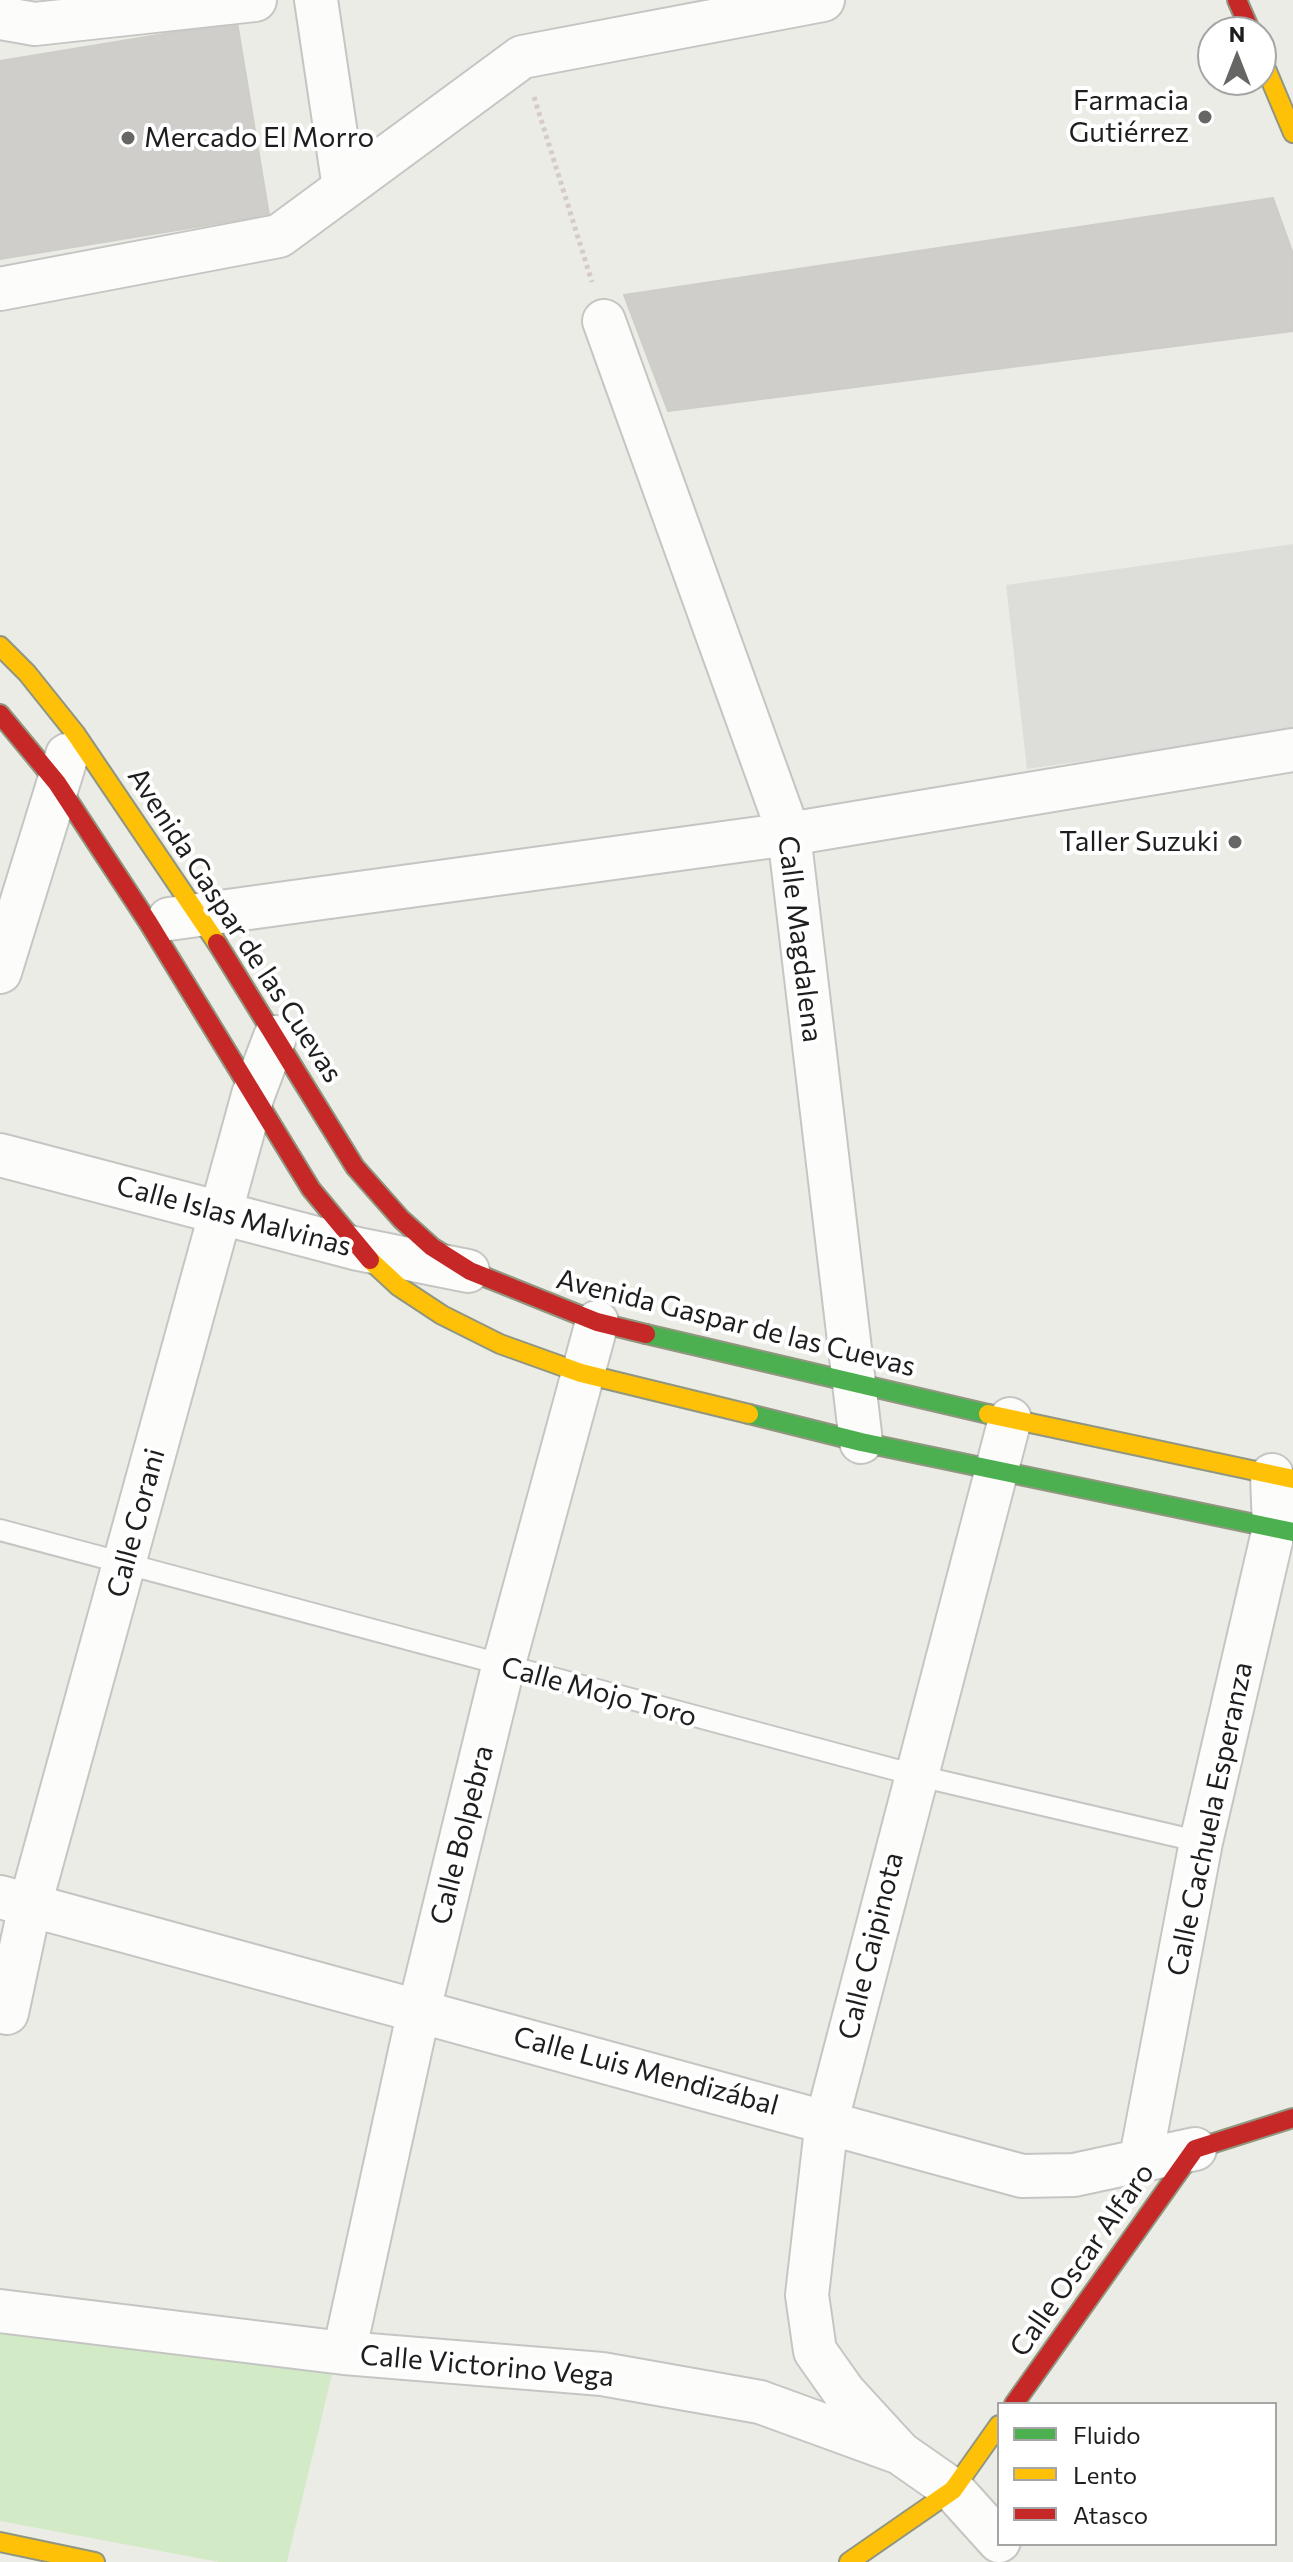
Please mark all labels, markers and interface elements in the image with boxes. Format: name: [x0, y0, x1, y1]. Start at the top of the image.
north arrow: [1197, 16, 1277, 96]
text: N: [1229, 20, 1245, 47]
place label: Farmacia Gutiérrez: [1069, 84, 1189, 150]
marker: Farmacia Gutiérrez: [1196, 108, 1214, 126]
place label: Mercado El Morro: [144, 121, 374, 155]
marker: Mercado El Morro: [119, 129, 137, 147]
street label: Avenida Gaspar de las Cuevas: [120, 761, 350, 1089]
place label: Taller Suzuki: [1059, 825, 1219, 859]
marker: Taller Suzuki: [1226, 833, 1244, 851]
street label: Calle Magdalena: [771, 834, 829, 1044]
street label: Calle Islas Malvinas: [113, 1168, 355, 1264]
street label: Avenida Gaspar de las Cuevas: [553, 1262, 919, 1384]
street label: Calle Corani: [100, 1445, 172, 1601]
street label: Calle Mojo Toro: [498, 1650, 700, 1734]
street label: Calle Cachuela Esperanza: [1160, 1659, 1260, 1979]
street label: Calle Bolpebra: [423, 1742, 501, 1928]
street label: Calle Caipinota: [832, 1849, 910, 2043]
street label: Calle Luis Mendizábal: [510, 2019, 782, 2123]
street label: Calle Oscar Alfaro: [1003, 2157, 1161, 2363]
street label: Calle Victorino Vega: [359, 2338, 615, 2394]
legend: [997, 2402, 1277, 2546]
text: Fluido: [1073, 2420, 1141, 2449]
text: Lento: [1073, 2460, 1137, 2489]
text: Atasco: [1073, 2500, 1148, 2529]

